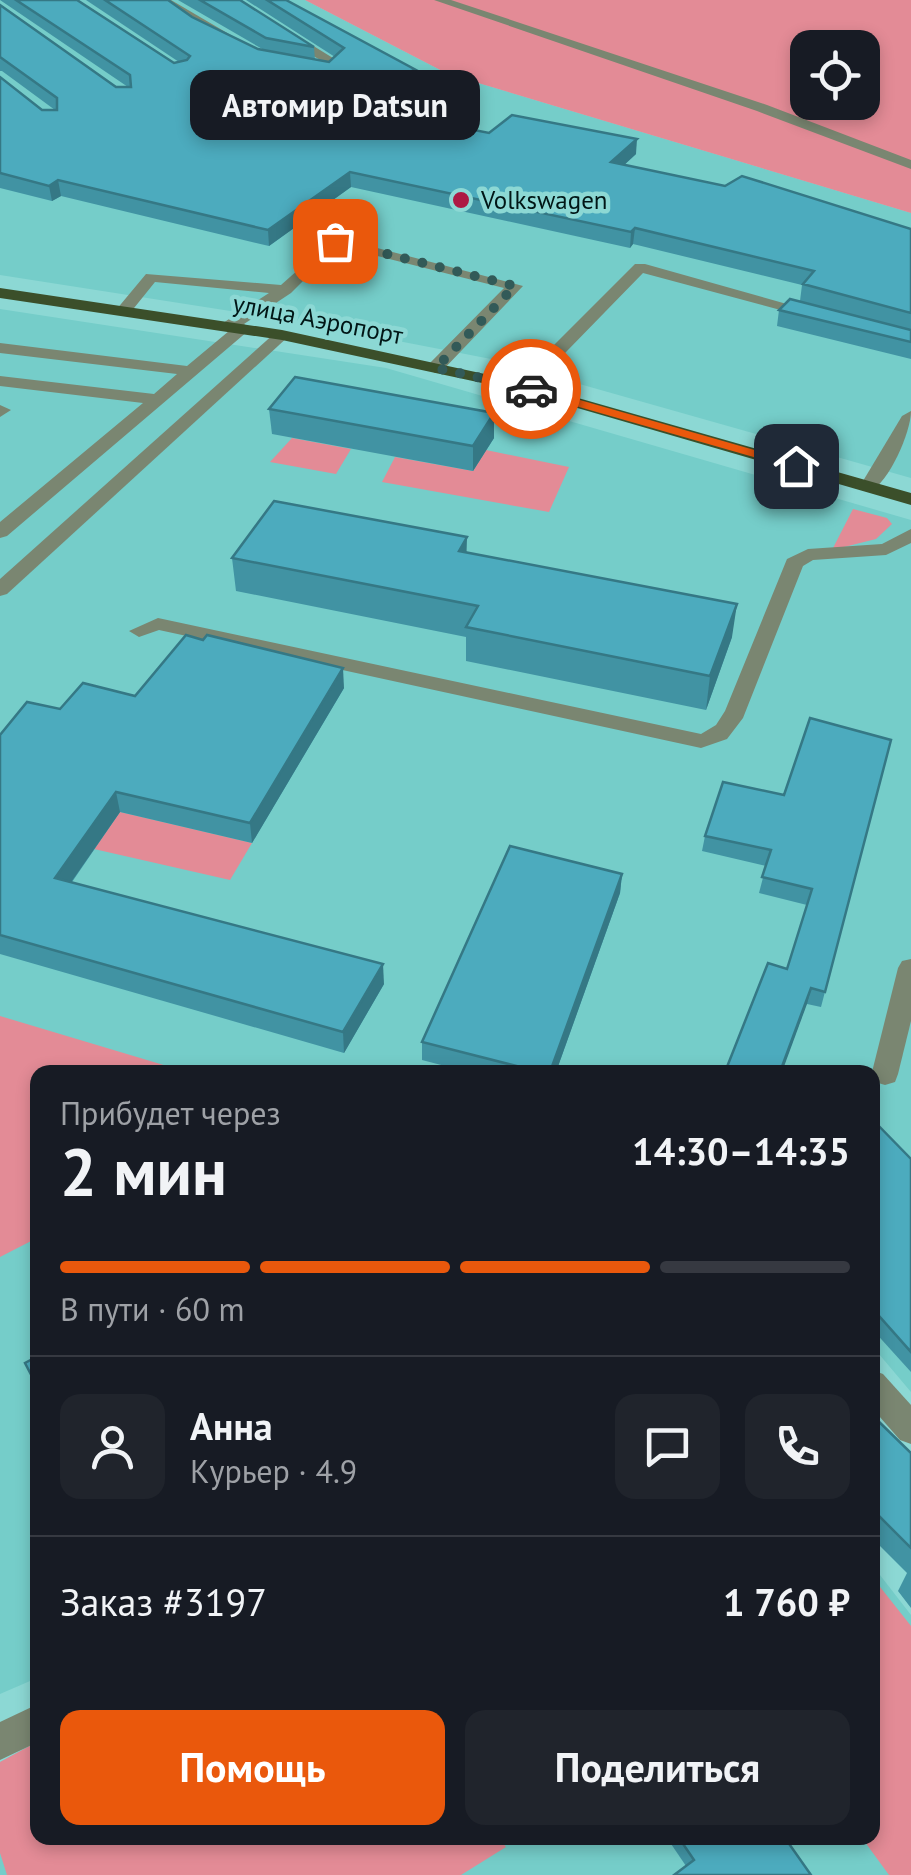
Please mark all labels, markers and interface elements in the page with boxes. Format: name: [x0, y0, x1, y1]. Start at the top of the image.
map controls: [790, 30, 880, 120]
button: locate: [790, 30, 880, 120]
callout: Автомир Datsun: [190, 71, 480, 141]
text: Автомир Datsun: [222, 84, 448, 126]
place label: Volkswagen: [480, 184, 608, 216]
marker: Volkswagen: [450, 189, 472, 211]
pin: [293, 199, 378, 284]
icon: bag: [308, 214, 363, 269]
street label: улица Аэропорт: [230, 287, 406, 351]
courier: [481, 339, 581, 439]
icon: car: [504, 362, 559, 417]
pin: [754, 424, 839, 509]
icon: home: [769, 439, 824, 494]
text: Прибудет через: [60, 1092, 281, 1134]
text: 14:30–14:35: [632, 1126, 850, 1175]
text: 2 мин: [60, 1129, 227, 1213]
text: В пути · 60 m: [60, 1288, 245, 1330]
button: person: [60, 1394, 165, 1499]
button: chat: [615, 1394, 720, 1499]
button: phone: [745, 1394, 850, 1499]
text: Анна: [190, 1401, 273, 1450]
text: Курьер · 4.9: [190, 1450, 357, 1492]
text: Заказ #3197: [60, 1577, 267, 1626]
text: 1 760 ₽: [723, 1577, 850, 1626]
button: Помощь: [60, 1710, 445, 1825]
button: Поделиться: [465, 1710, 850, 1825]

